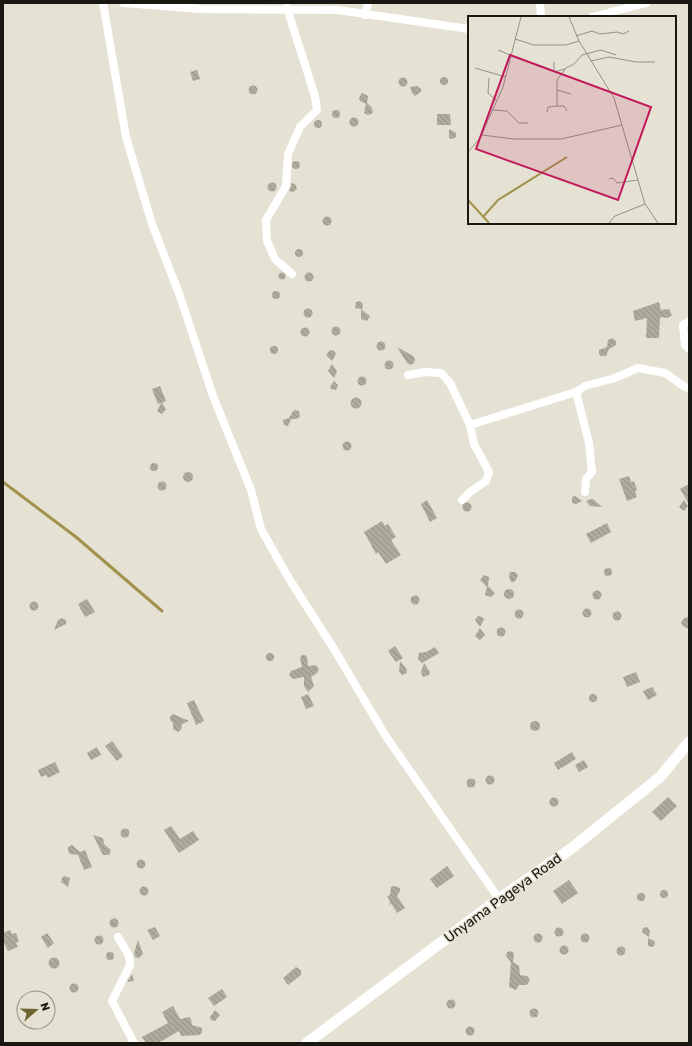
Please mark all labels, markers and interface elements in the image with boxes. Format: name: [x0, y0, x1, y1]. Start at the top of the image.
inset map: [468, 16, 676, 224]
street label: Unyama Pageya Road: [441, 850, 565, 946]
north arrow: [16, 990, 56, 1030]
text: N: [37, 1001, 52, 1013]

